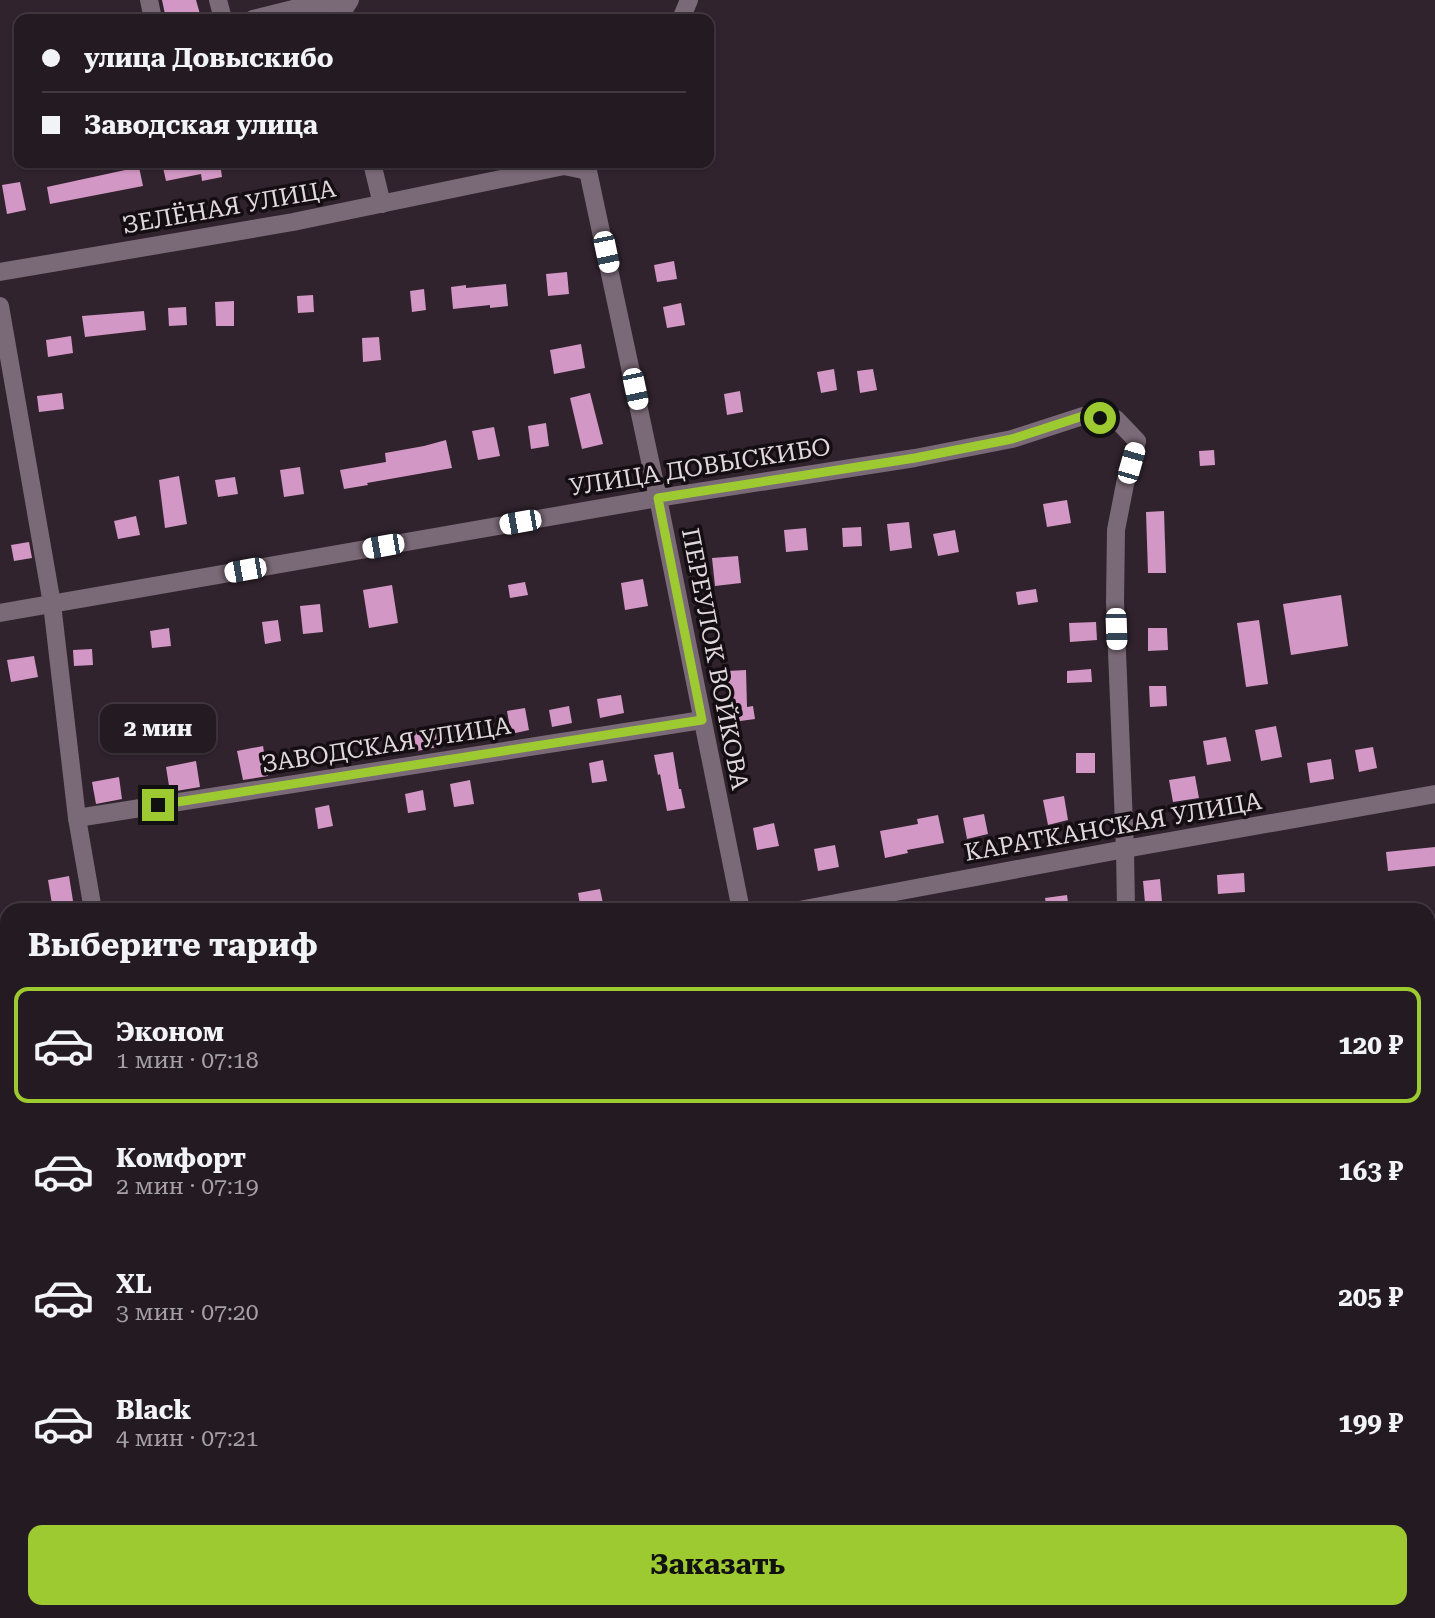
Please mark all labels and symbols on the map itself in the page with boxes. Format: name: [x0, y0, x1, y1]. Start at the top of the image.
street label: ЗЕЛЁНАЯ УЛИЦА: [120, 173, 338, 240]
car: [592, 229, 621, 275]
car: [621, 366, 650, 412]
route start: [1084, 402, 1116, 434]
street label: УЛИЦА ДОВЫСКИБО: [567, 433, 833, 501]
car: [1116, 440, 1147, 486]
car: [498, 508, 543, 536]
street label: ПЕРЕУЛОК ВОЙКОВА: [676, 526, 755, 792]
car: [361, 532, 406, 560]
car: [223, 556, 268, 584]
car: [1105, 608, 1128, 650]
callout: 2 мин: [100, 704, 216, 752]
street label: ЗАВОДСКАЯ УЛИЦА: [259, 711, 513, 779]
street label: КАРАТКАНСКАЯ УЛИЦА: [962, 787, 1264, 867]
route end: [142, 789, 174, 821]

